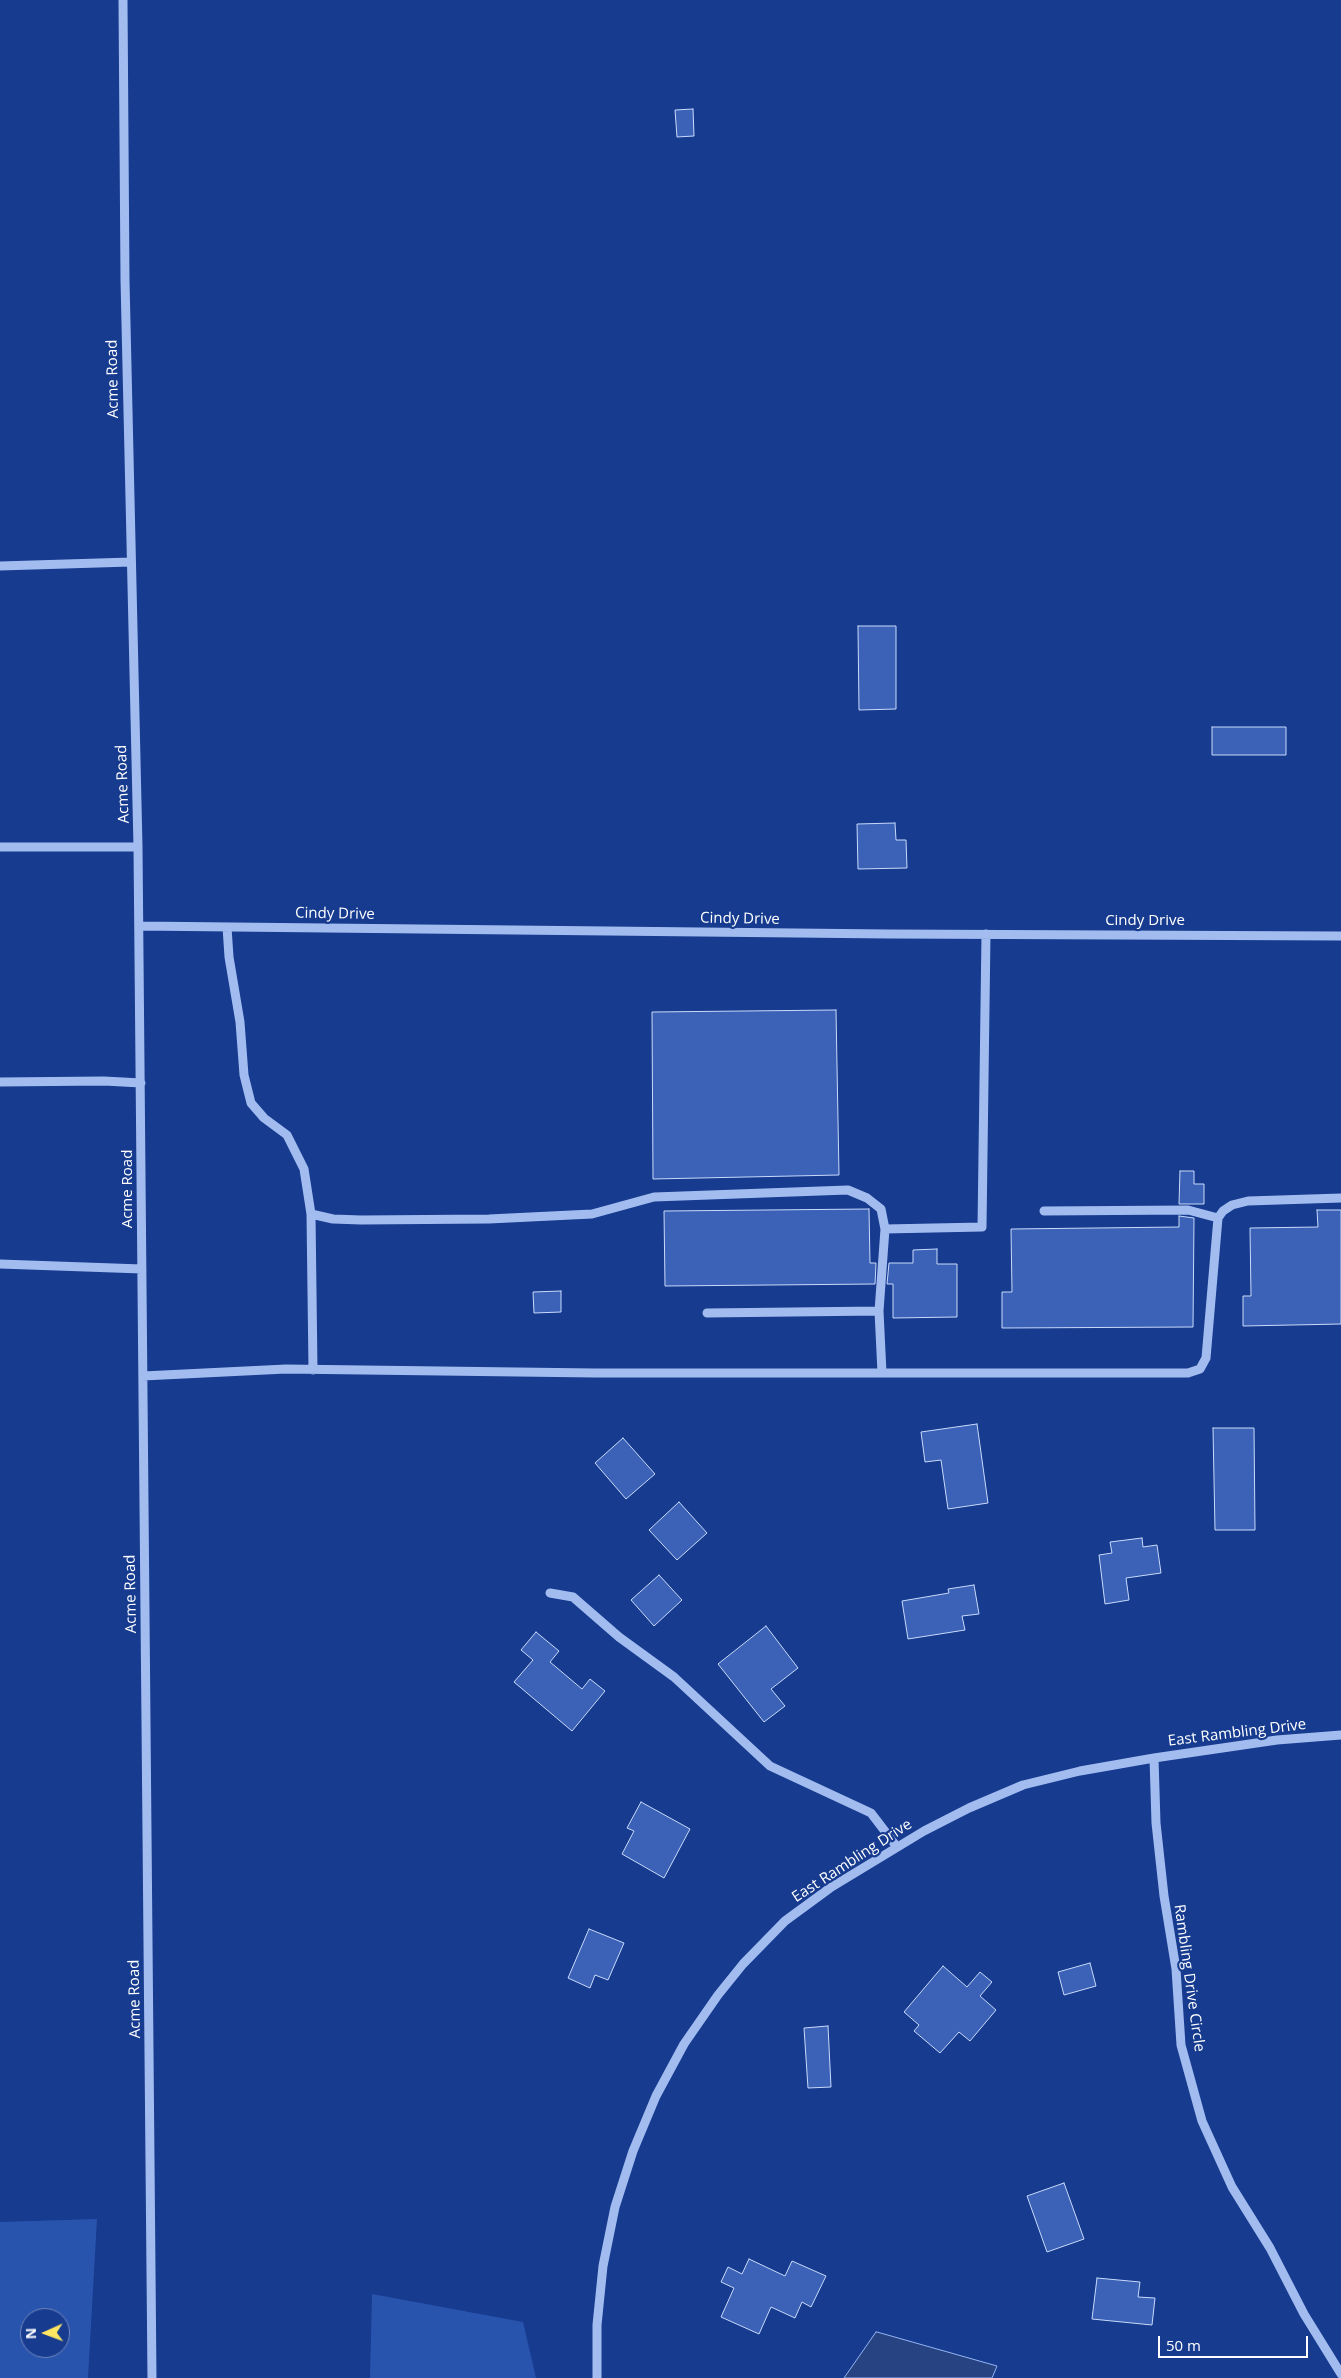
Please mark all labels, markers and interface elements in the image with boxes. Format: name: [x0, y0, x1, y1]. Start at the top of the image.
street label: Acme Road: [103, 340, 123, 418]
street label: Acme Road: [113, 744, 133, 824]
street label: Cindy Drive: [295, 904, 375, 924]
street label: Cindy Drive: [700, 909, 780, 929]
street label: Cindy Drive: [1105, 912, 1185, 930]
street label: Acme Road: [119, 1150, 137, 1228]
street label: Acme Road: [121, 1555, 141, 1633]
street label: East Rambling Drive: [1167, 1716, 1307, 1750]
street label: East Rambling Drive: [789, 1816, 915, 1906]
street label: Rambling Drive Circle: [1170, 1903, 1208, 2053]
street label: Acme Road: [125, 1960, 145, 2038]
north arrow: [20, 2308, 70, 2358]
scale bar: [1161, 2326, 1311, 2358]
text: N: [21, 2327, 40, 2340]
text: 50 m: [1166, 2335, 1201, 2355]

